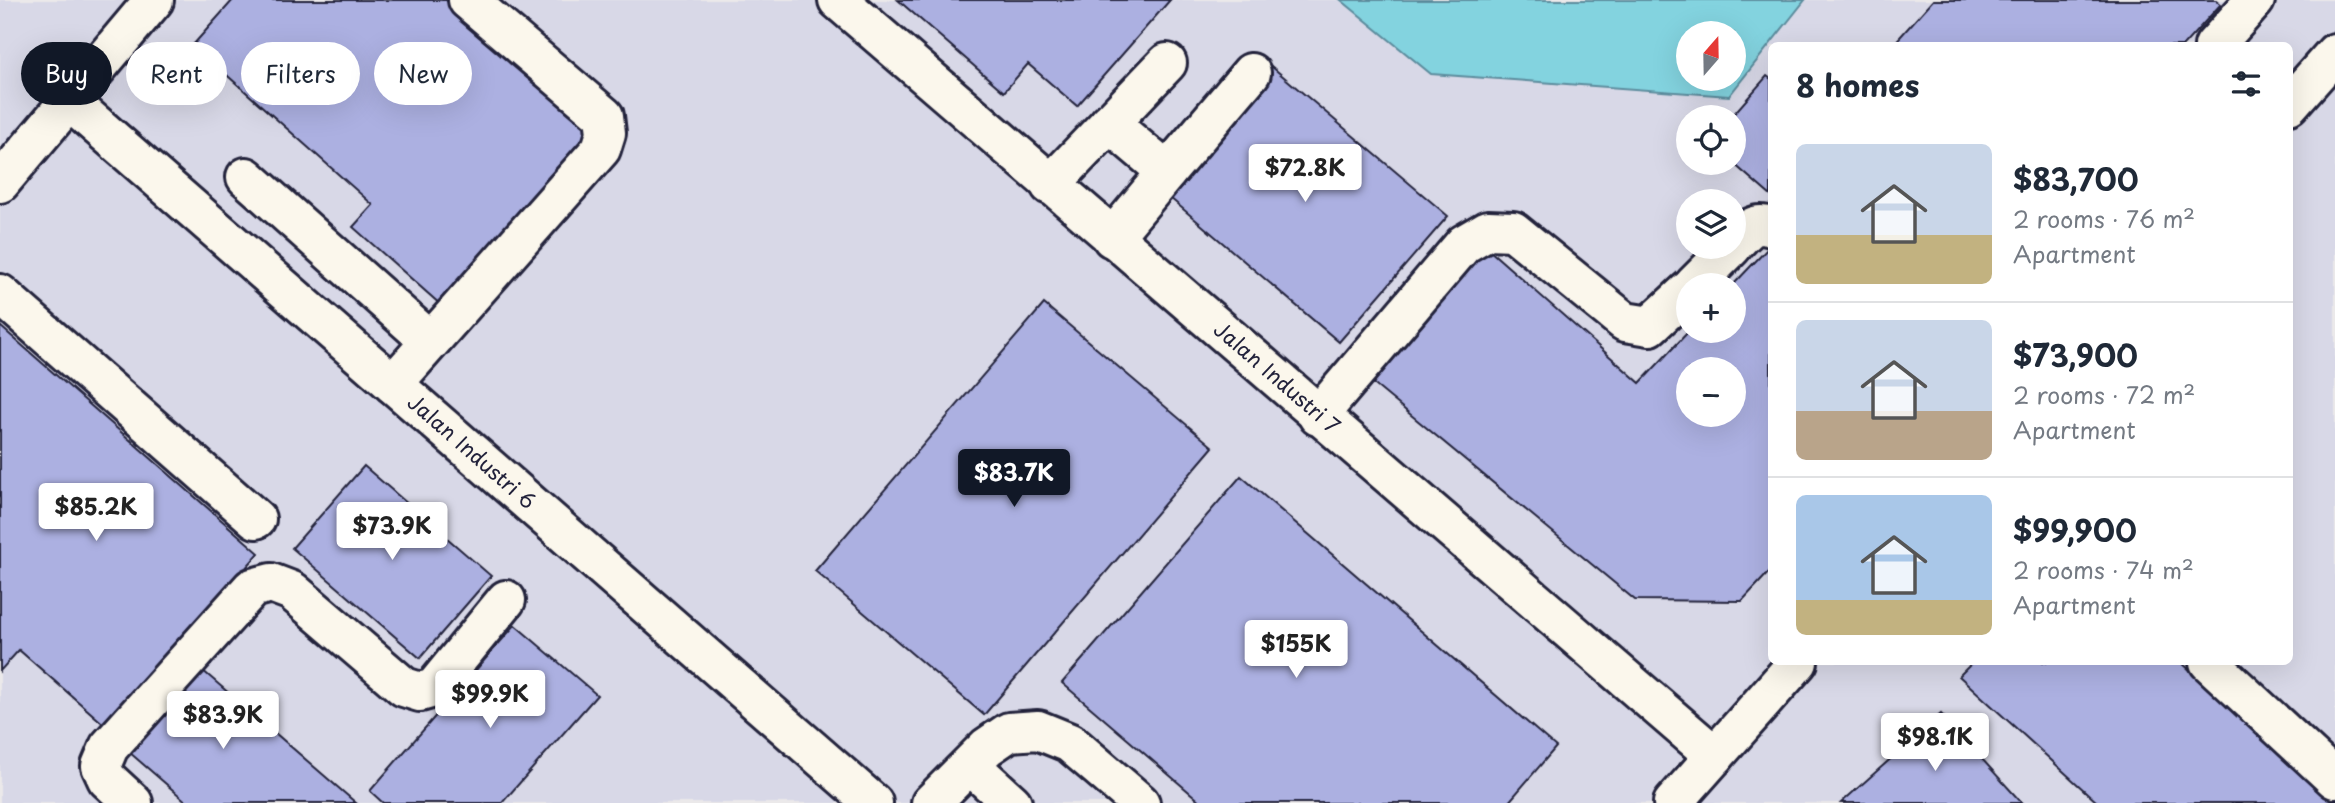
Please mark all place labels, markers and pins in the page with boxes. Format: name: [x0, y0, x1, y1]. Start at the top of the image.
pin: $72.8K: [1248, 144, 1362, 204]
pin: $83.7K: [957, 449, 1071, 509]
pin: $85.2K: [39, 484, 153, 543]
pin: $73.9K: [335, 503, 449, 562]
pin: $155K: [1247, 620, 1345, 680]
pin: $99.9K: [433, 670, 547, 730]
pin: $83.9K: [166, 692, 280, 751]
pin: $98.1K: [1878, 714, 1992, 773]

